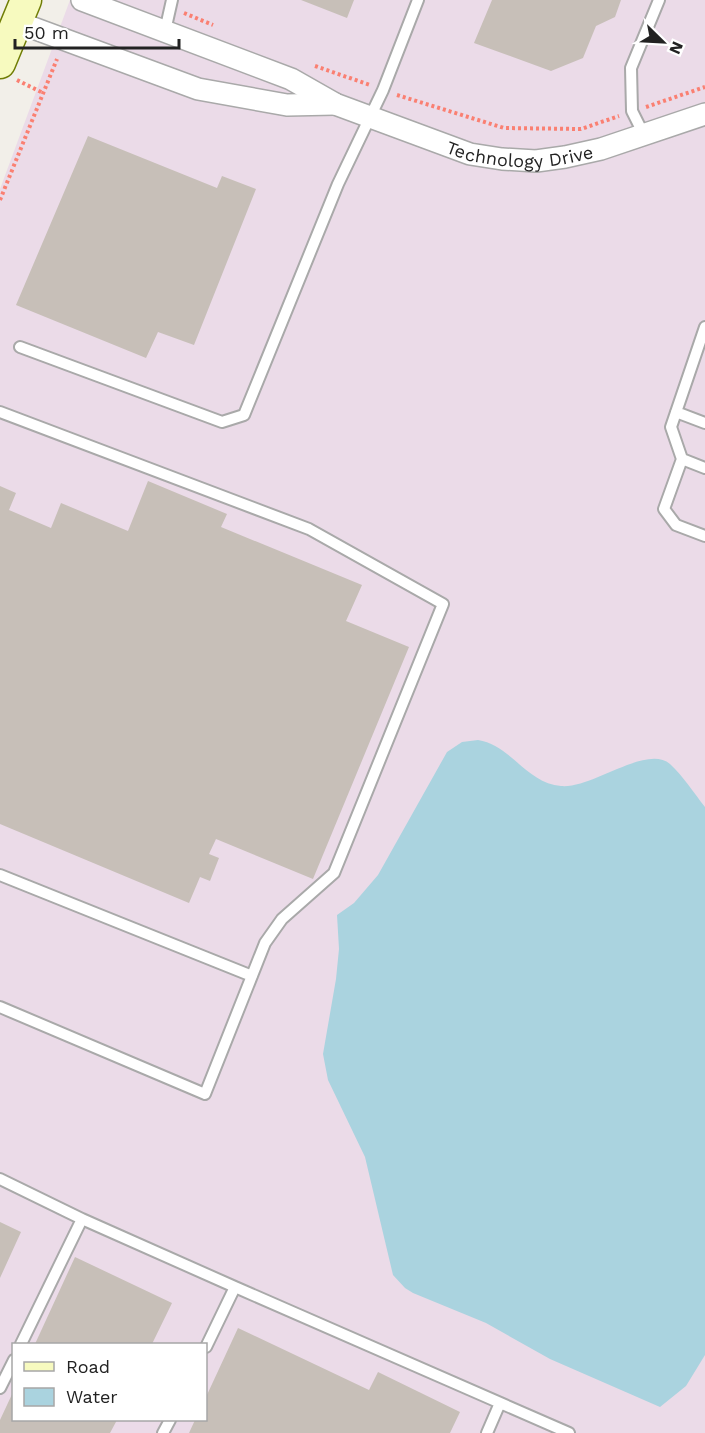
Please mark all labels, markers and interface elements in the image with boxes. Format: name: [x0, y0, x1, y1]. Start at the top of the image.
scale bar: [15, 12, 178, 50]
north arrow: [633, 12, 693, 72]
text: 50 m: [24, 22, 69, 43]
text: N: [665, 39, 687, 57]
street label: Technology Drive: [444, 136, 595, 172]
legend: [12, 1343, 207, 1421]
text: Road: [66, 1356, 110, 1377]
text: Water: [66, 1386, 118, 1407]

